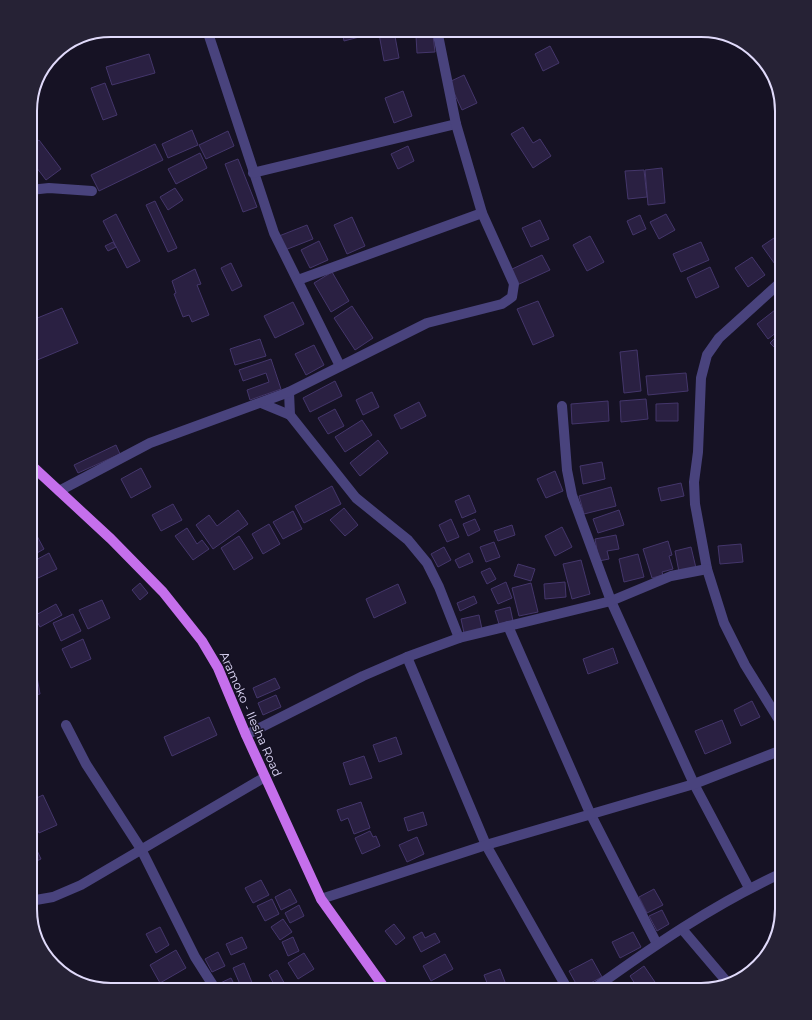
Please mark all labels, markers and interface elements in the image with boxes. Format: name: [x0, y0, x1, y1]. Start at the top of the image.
street label: Aramoko - Ilesha Road: [217, 649, 285, 779]

